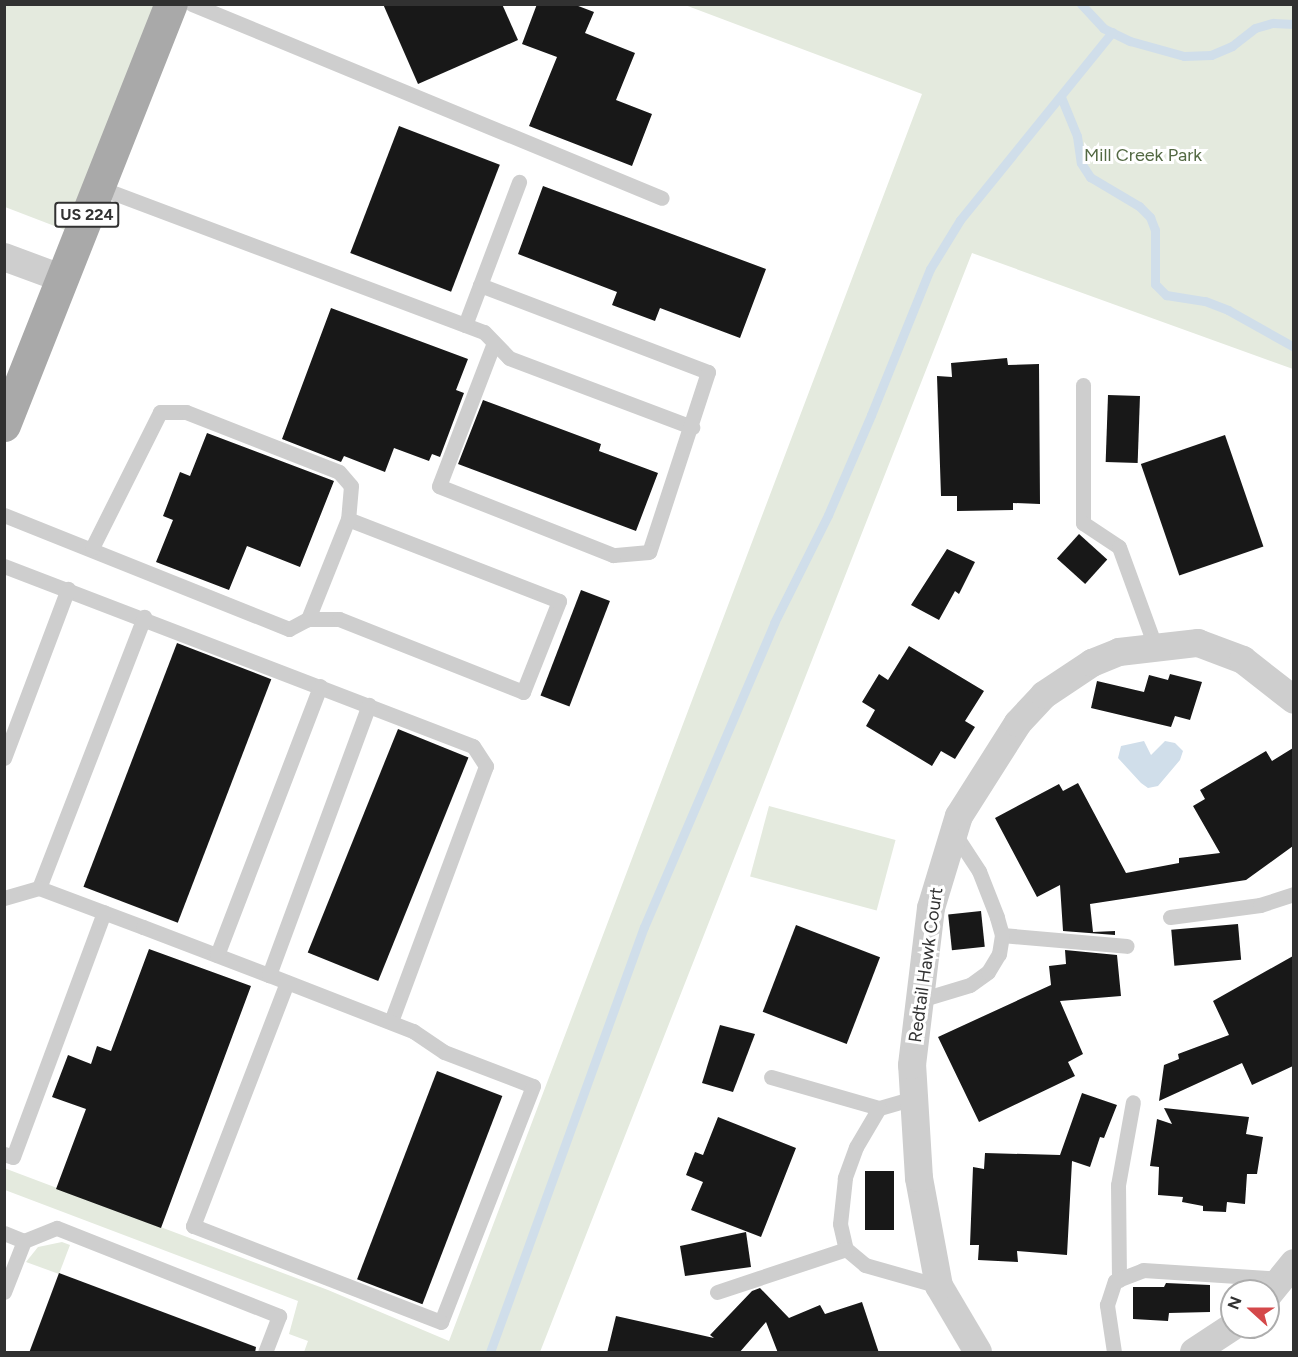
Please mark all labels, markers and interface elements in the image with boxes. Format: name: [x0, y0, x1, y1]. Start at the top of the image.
park label: Mill Creek Park: [1084, 144, 1202, 166]
road number: US 224: [54, 202, 120, 228]
street label: Redtail Hawk Court: [904, 886, 948, 1044]
north arrow: [1220, 1279, 1280, 1339]
text: N: [1224, 1294, 1246, 1312]

